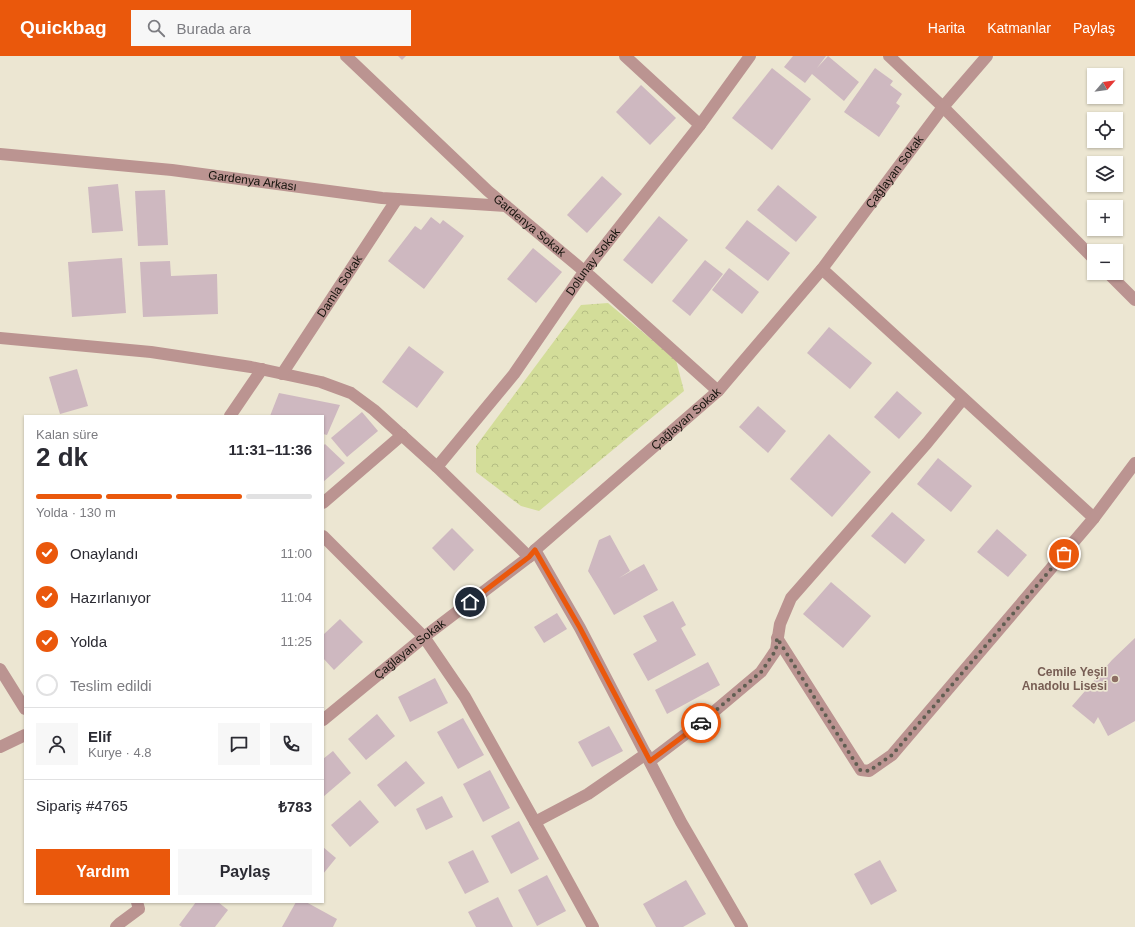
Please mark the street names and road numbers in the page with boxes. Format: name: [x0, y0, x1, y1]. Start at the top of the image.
street label: Çağlayan Sokak: [863, 132, 927, 211]
street label: Gardenya Arkası: [207, 168, 298, 194]
street label: Gardenya Sokak: [491, 192, 569, 260]
street label: Dolunay Sokak: [563, 225, 624, 298]
street label: Damla Sokak: [314, 252, 366, 320]
street label: Çağlayan Sokak: [648, 384, 724, 453]
street label: Çağlayan Sokak: [371, 616, 449, 682]

